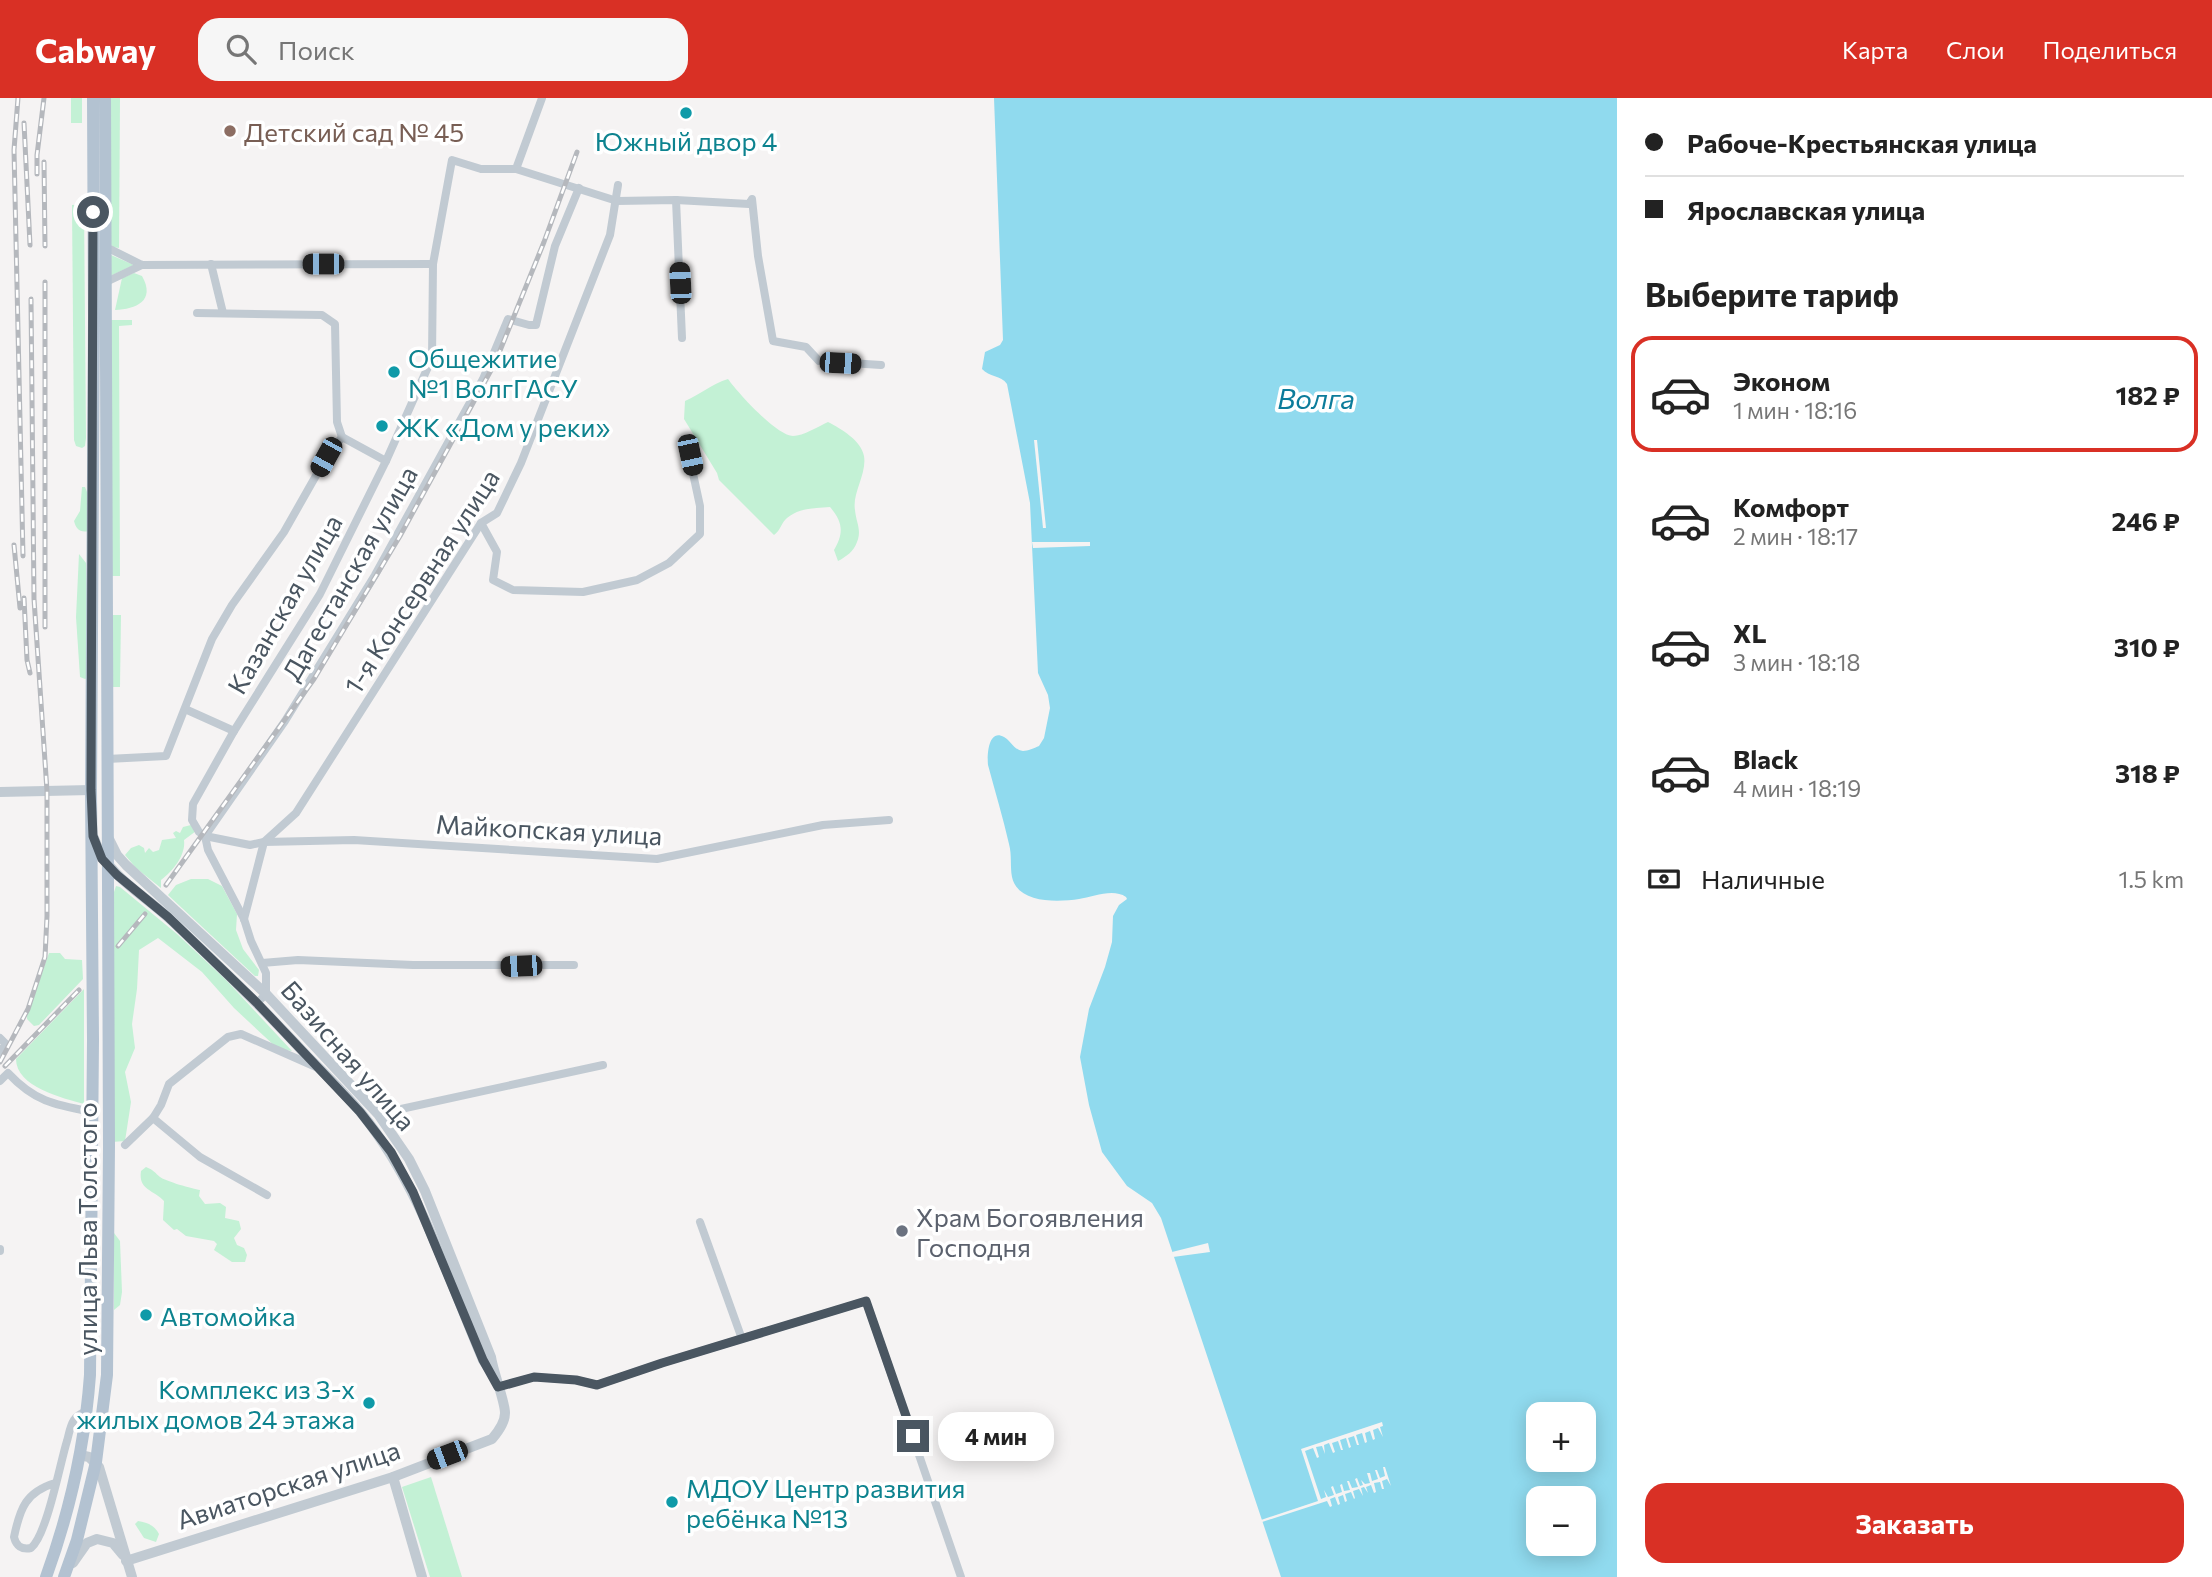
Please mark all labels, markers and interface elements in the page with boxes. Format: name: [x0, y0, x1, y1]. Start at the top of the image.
search box: [198, 18, 688, 81]
text: Cabway: [35, 29, 156, 70]
icon: search: [222, 30, 260, 68]
text: Поиск: [278, 34, 355, 65]
text: Карта: [1842, 35, 1908, 64]
text: Слои: [1946, 35, 2004, 64]
text: Поделиться: [2042, 35, 2177, 64]
marker: Южный двор 4: [678, 105, 694, 121]
place label: Детский сад № 45: [244, 116, 464, 147]
marker: Детский сад № 45: [222, 123, 238, 139]
place label: Южный двор 4: [595, 125, 777, 156]
text: Рабоче-Крестьянская улица: [1687, 127, 2037, 158]
text: Ярославская улица: [1687, 194, 1925, 225]
route start: [77, 196, 109, 228]
car: [303, 254, 345, 275]
car: [669, 261, 692, 305]
text: Выберите тариф: [1645, 274, 1899, 314]
place label: Общежитие №1 ВолгГАСУ: [408, 342, 578, 403]
car: [819, 351, 862, 375]
icon: car: [1649, 363, 1712, 426]
marker: Общежитие №1 ВолгГАСУ: [386, 364, 402, 380]
text: Эконом: [1733, 365, 1830, 396]
text: 182 ₽: [2115, 379, 2180, 410]
water label: Волга: [1277, 381, 1355, 415]
text: 1 мин · 18:16: [1733, 396, 1857, 424]
place label: ЖК «Дом у реки»: [396, 411, 610, 442]
marker: ЖК «Дом у реки»: [374, 418, 390, 434]
car: [676, 432, 705, 478]
car: [307, 434, 346, 480]
street label: Дагестанская улица: [275, 460, 423, 686]
street label: 1-я Консервная улица: [337, 463, 505, 699]
icon: car: [1649, 489, 1712, 552]
text: Комфорт: [1733, 491, 1849, 522]
text: 246 ₽: [2111, 505, 2180, 536]
street label: Казанская улица: [220, 509, 348, 699]
text: 2 мин · 18:17: [1733, 522, 1858, 550]
icon: car: [1649, 615, 1712, 678]
text: XL: [1733, 617, 1767, 648]
text: 310 ₽: [2114, 631, 2180, 662]
text: 3 мин · 18:18: [1733, 648, 1860, 676]
icon: car: [1649, 741, 1712, 804]
text: Black: [1733, 743, 1799, 774]
text: 318 ₽: [2115, 757, 2180, 788]
text: 4 мин · 18:19: [1733, 774, 1861, 802]
street label: Майкопская улица: [435, 808, 663, 850]
icon: cash: [1645, 860, 1683, 898]
text: Наличные: [1701, 863, 1825, 894]
text: 1.5 km: [2119, 865, 2184, 893]
car: [500, 955, 543, 977]
street label: Базисная улица: [276, 974, 422, 1136]
street label: улица Льва Толстого: [71, 1102, 102, 1356]
place label: Храм Богоявления Господня: [916, 1201, 1144, 1262]
marker: Храм Богоявления Господня: [894, 1223, 910, 1239]
place label: Автомойка: [160, 1300, 296, 1331]
marker: Автомойка: [138, 1307, 154, 1323]
place label: Комплекс из 3-х жилых домов 24 этажа: [76, 1373, 355, 1434]
marker: Комплекс из 3-х жилых домов 24 этажа: [361, 1395, 377, 1411]
map controls: [1526, 1402, 1596, 1556]
button: +: [1526, 1402, 1596, 1472]
callout: 4 мин: [937, 1412, 1053, 1460]
route end: [897, 1420, 929, 1452]
text: 4 мин: [965, 1422, 1027, 1450]
street label: Авиаторская улица: [172, 1433, 404, 1535]
car: [424, 1438, 471, 1472]
place label: МДОУ Центр развития ребёнка №13: [686, 1472, 966, 1533]
button: Заказать: [1645, 1483, 2184, 1563]
button: −: [1526, 1486, 1596, 1556]
marker: МДОУ Центр развития ребёнка №13: [664, 1494, 680, 1510]

